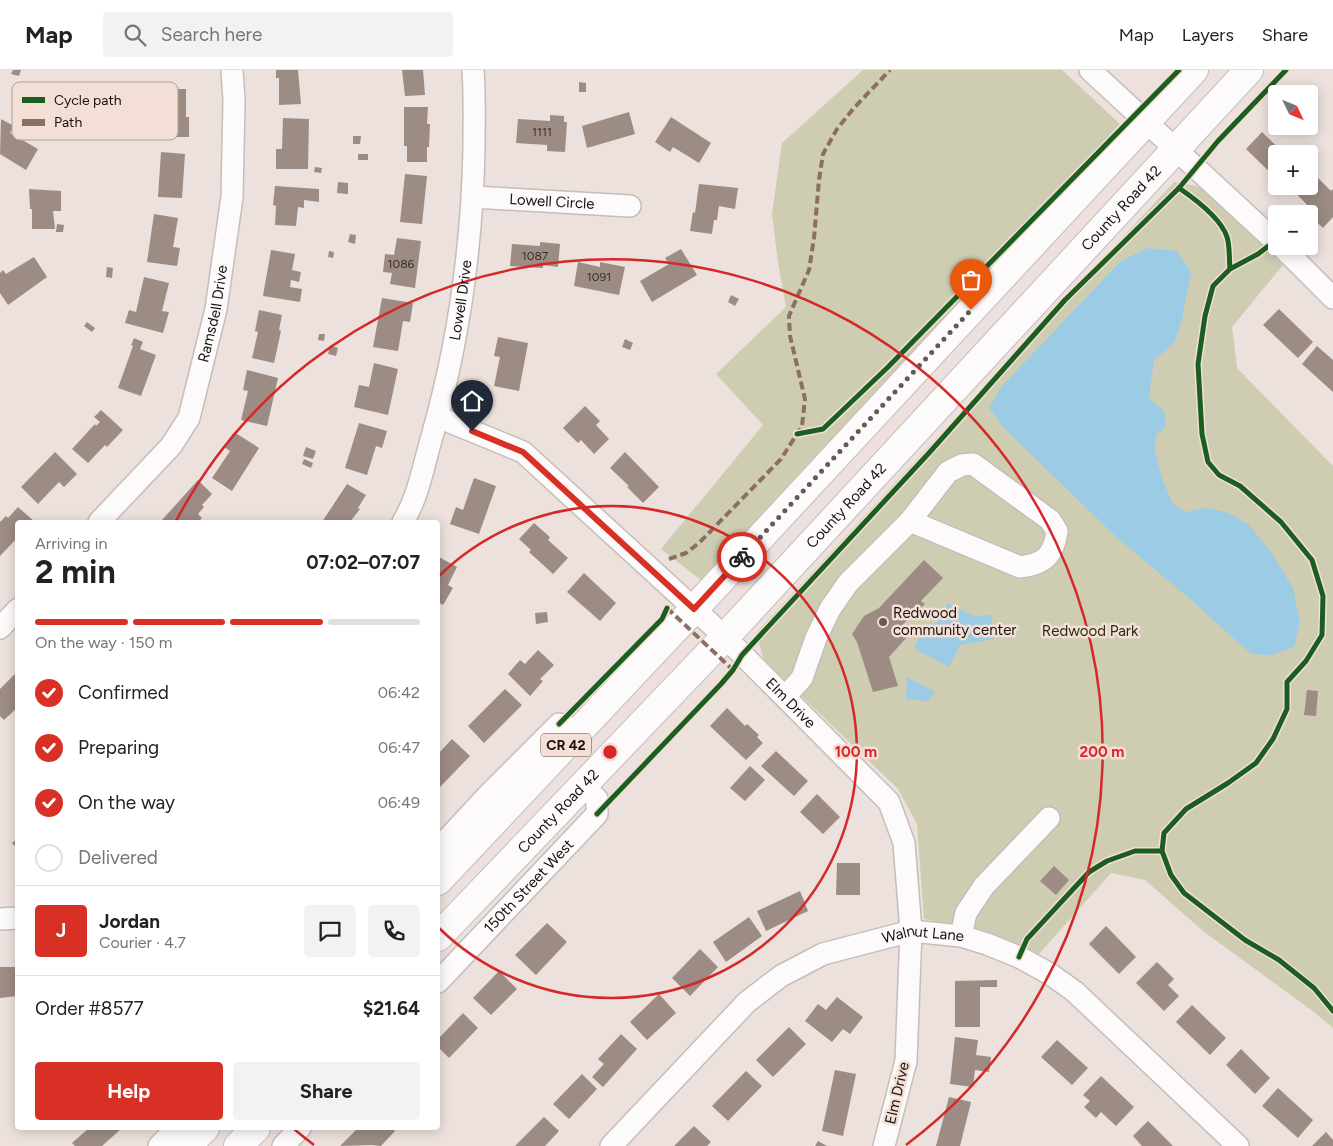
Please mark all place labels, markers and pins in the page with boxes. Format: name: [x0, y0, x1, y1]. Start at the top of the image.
pin: [950, 259, 992, 310]
pin: [451, 380, 493, 431]
place label: Redwood community center: [893, 604, 1016, 639]
marker: Redwood community center: [877, 616, 889, 628]
centre of rings: [601, 743, 619, 761]

